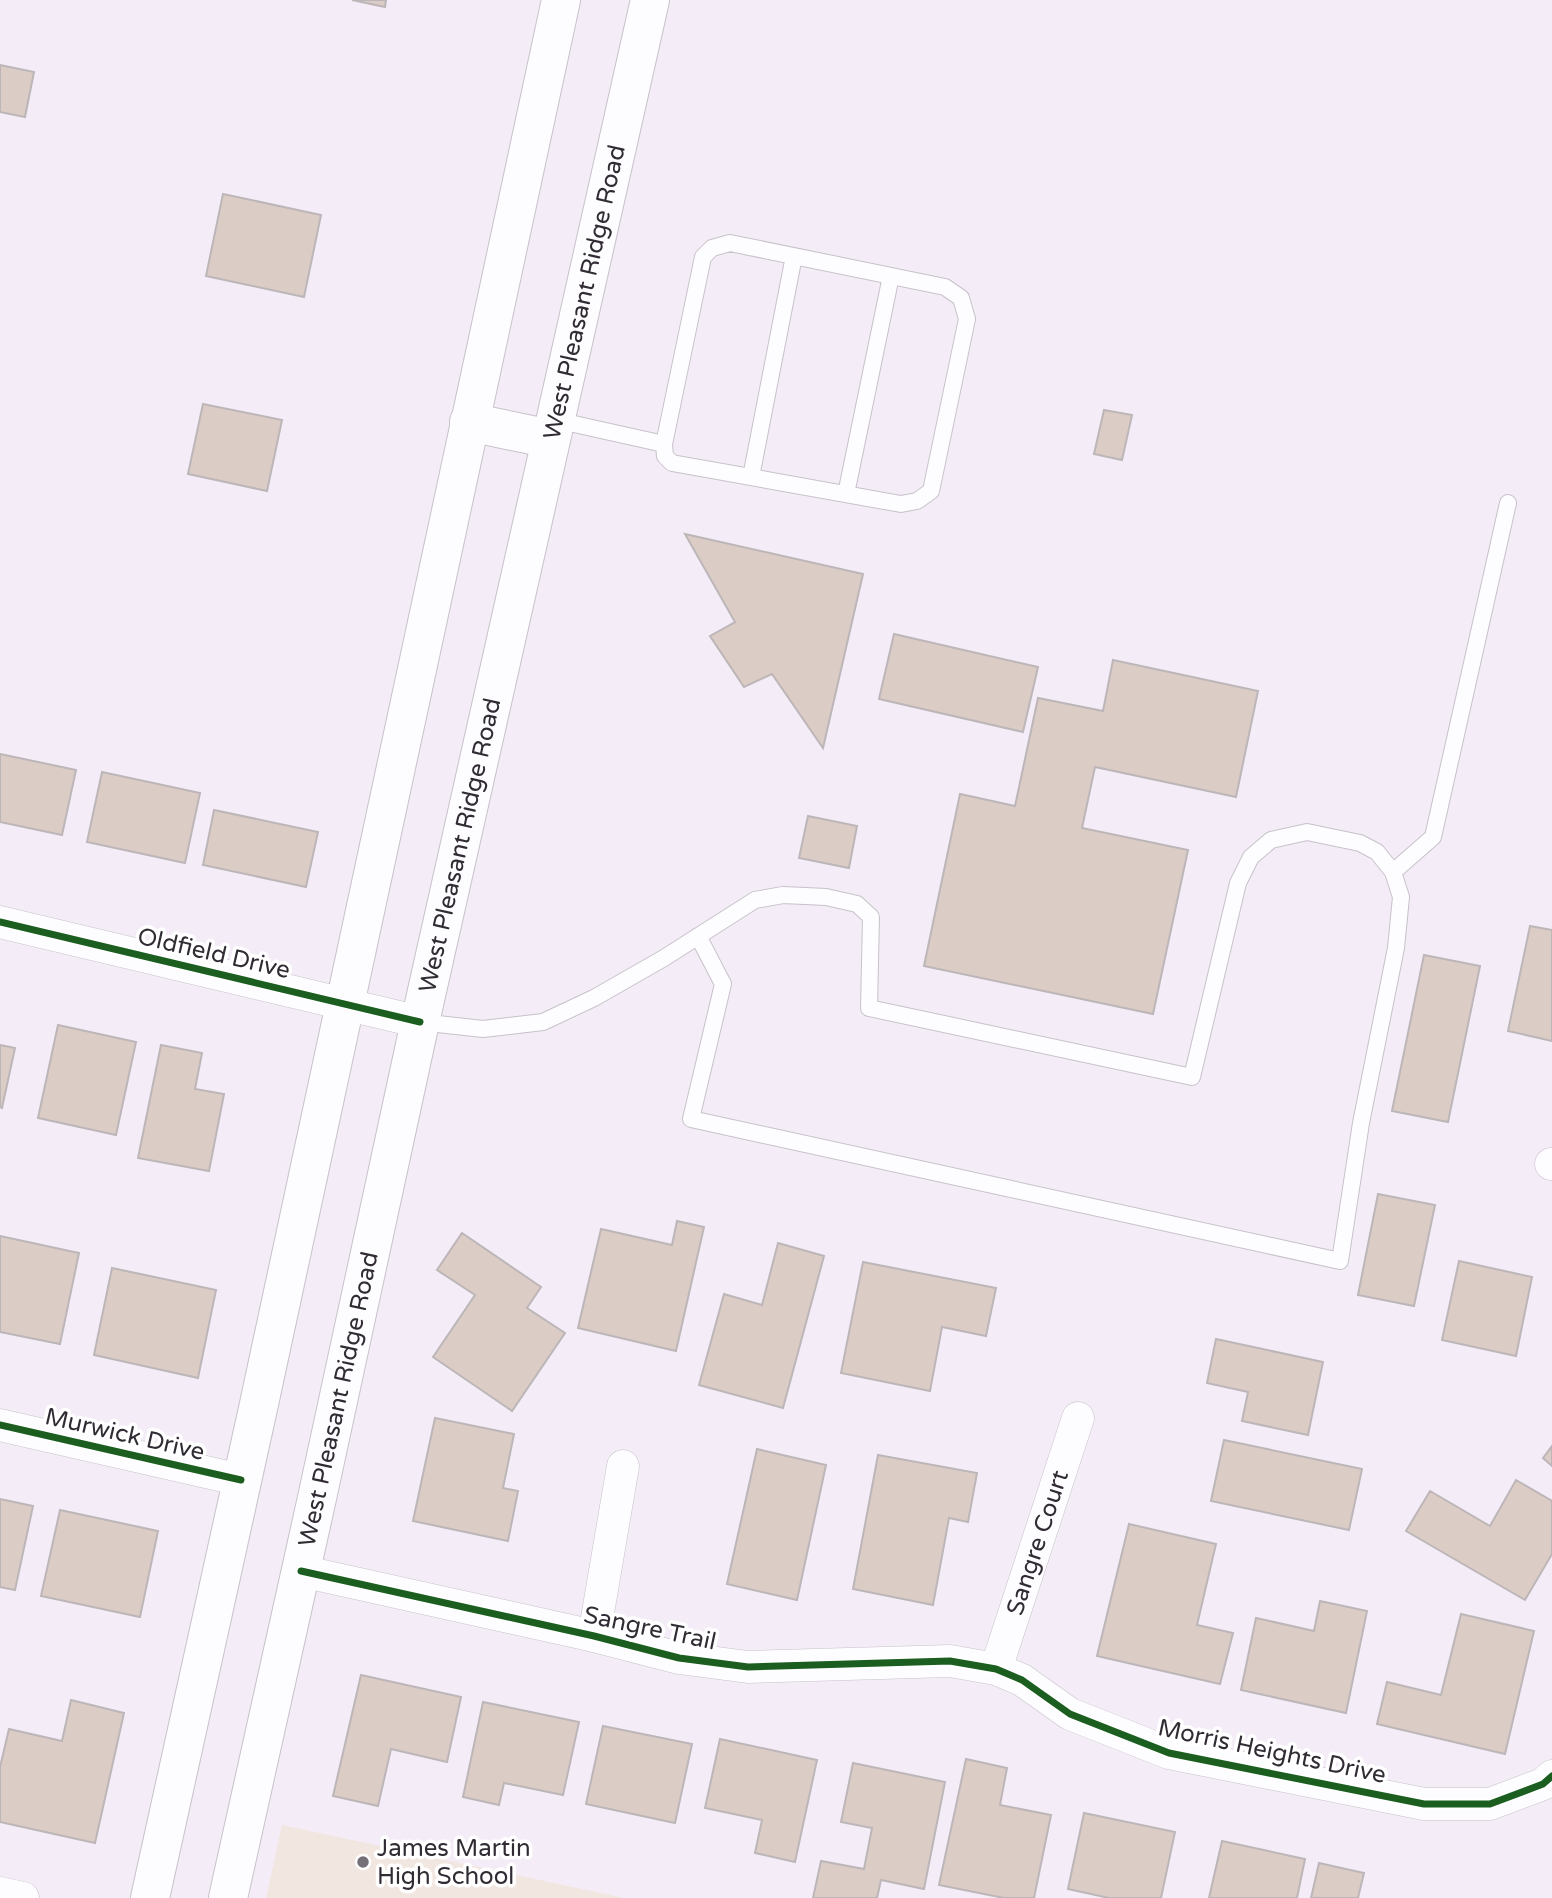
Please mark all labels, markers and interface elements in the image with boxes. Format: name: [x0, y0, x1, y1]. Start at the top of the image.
street label: West Pleasant Ridge Road: [538, 142, 632, 442]
street label: West Pleasant Ridge Road: [413, 695, 507, 995]
street label: Oldfield Drive: [135, 922, 293, 985]
street label: West Pleasant Ridge Road: [293, 1249, 385, 1549]
street label: Murwick Drive: [42, 1402, 208, 1467]
street label: Sangre Court: [1001, 1467, 1075, 1619]
street label: Sangre Trail: [581, 1600, 719, 1657]
street label: Morris Heights Drive: [1155, 1713, 1389, 1790]
place label: James Martin High School: [377, 1834, 531, 1891]
marker: James Martin High School: [355, 1854, 371, 1870]

